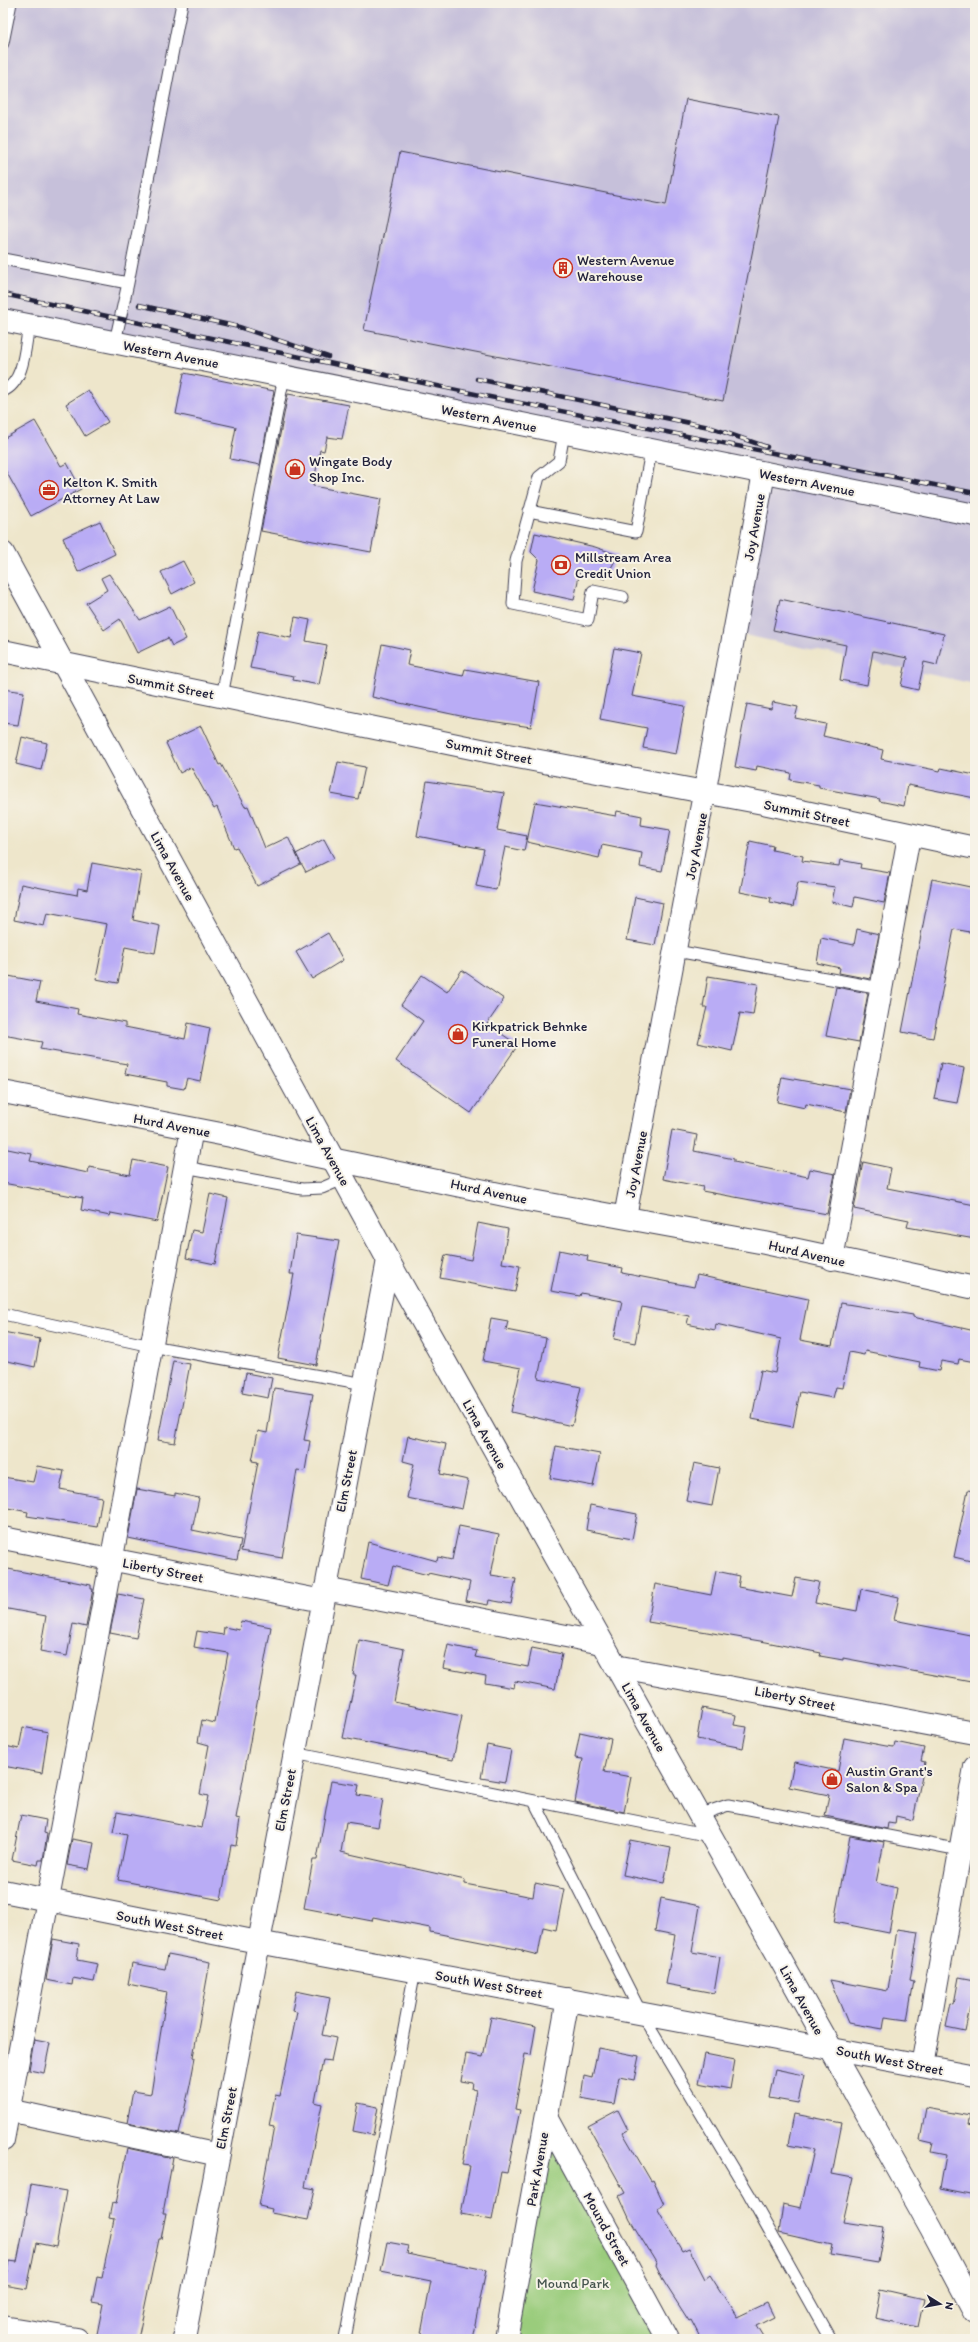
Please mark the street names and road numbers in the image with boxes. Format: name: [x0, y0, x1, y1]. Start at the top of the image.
street label: Western Avenue: [121, 337, 221, 372]
street label: Western Avenue: [439, 401, 539, 436]
street label: Western Avenue: [757, 465, 857, 500]
street label: Joy Avenue: [740, 492, 769, 562]
street label: Summit Street: [126, 670, 216, 703]
street label: Summit Street: [444, 735, 534, 768]
street label: Summit Street: [762, 796, 852, 831]
street label: Joy Avenue: [682, 811, 711, 881]
street label: Lima Avenue: [146, 828, 199, 904]
street label: Hurd Avenue: [132, 1110, 212, 1141]
street label: Lima Avenue: [301, 1113, 354, 1189]
street label: Joy Avenue: [622, 1129, 651, 1199]
street label: Hurd Avenue: [449, 1175, 529, 1208]
street label: Hurd Avenue: [767, 1236, 847, 1271]
street label: Lima Avenue: [458, 1396, 511, 1472]
street label: Elm Street: [332, 1448, 361, 1514]
street label: Liberty Street: [121, 1554, 205, 1587]
street label: Lima Avenue: [617, 1679, 670, 1755]
street label: Liberty Street: [753, 1682, 837, 1715]
street label: Elm Street: [271, 1767, 300, 1833]
street label: South West Street: [115, 1907, 225, 1944]
street label: Lima Avenue: [775, 1962, 828, 2038]
street label: South West Street: [434, 1967, 544, 2002]
street label: South West Street: [835, 2042, 945, 2079]
street label: Elm Street: [212, 2085, 241, 2151]
street label: Park Avenue: [523, 2130, 552, 2208]
street label: Mound Street: [579, 2189, 634, 2269]

